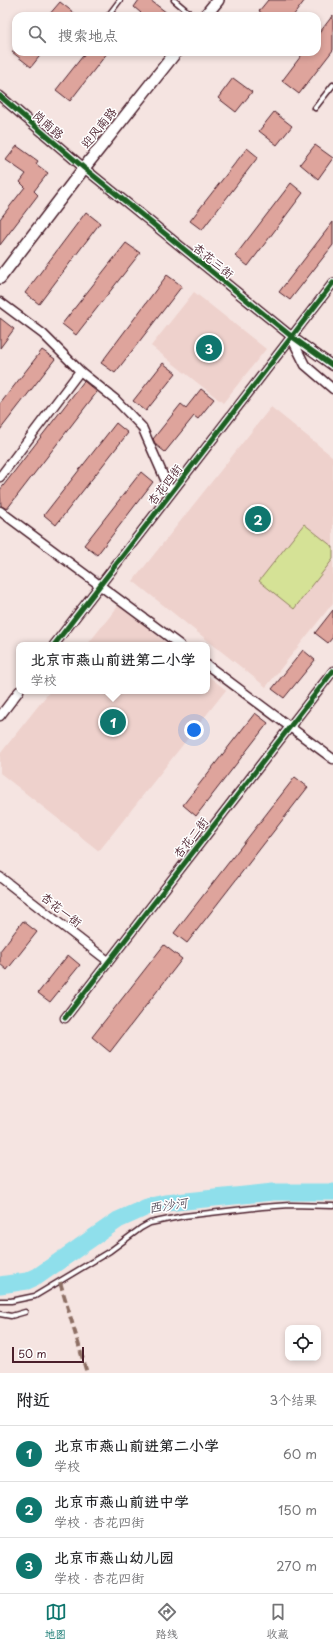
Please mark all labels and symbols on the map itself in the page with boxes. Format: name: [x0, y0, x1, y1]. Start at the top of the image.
street label: 迎风南路: [76, 103, 120, 152]
street label: 岗南路: [29, 106, 68, 143]
street label: 杏花三街: [189, 238, 238, 282]
pin: 3: [196, 333, 222, 363]
street label: 杏花四街: [142, 460, 186, 509]
pin: 2: [245, 504, 271, 534]
pin: 1: [100, 707, 126, 737]
your location: [184, 720, 204, 740]
street label: 杏花二街: [168, 813, 212, 862]
street label: 杏花一街: [37, 887, 86, 931]
water label: 西沙河: [147, 1192, 191, 1217]
scale bar: [12, 1345, 84, 1364]

